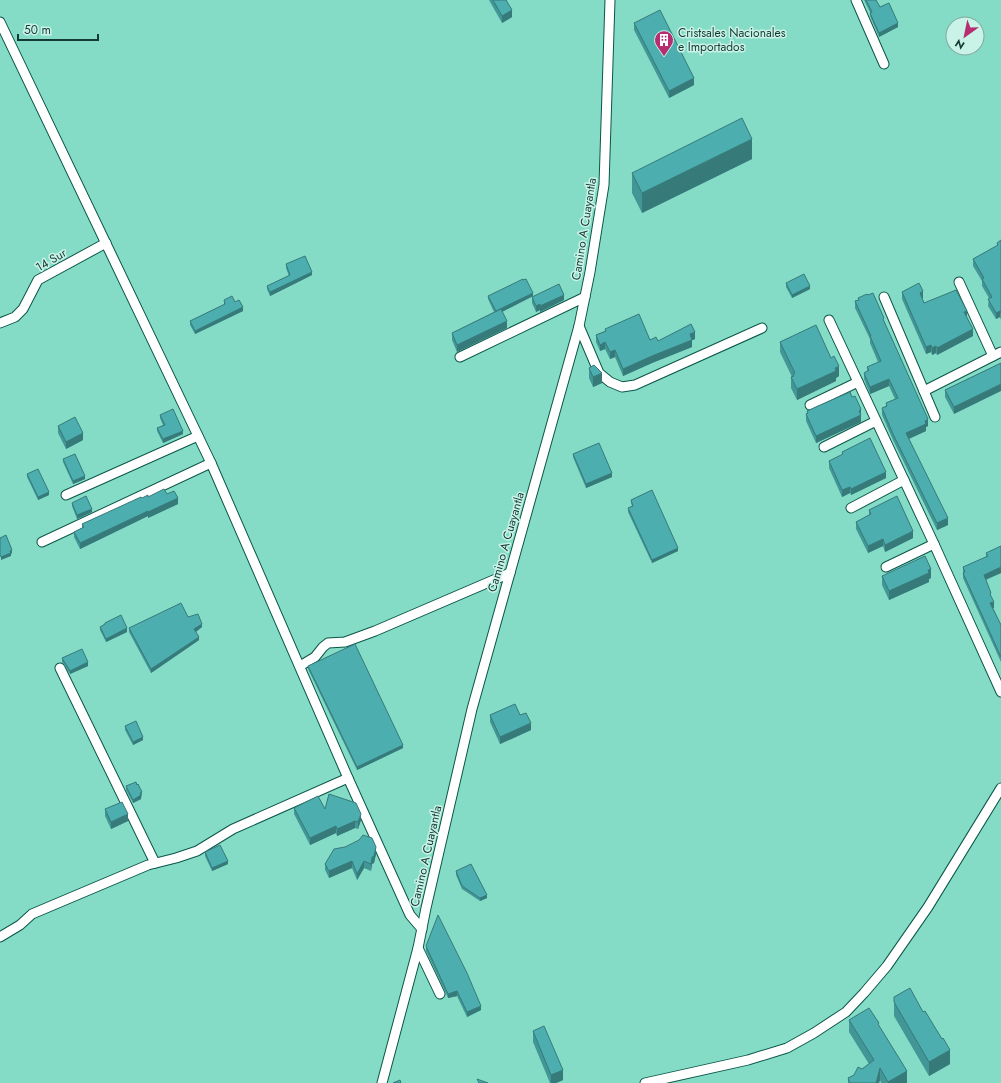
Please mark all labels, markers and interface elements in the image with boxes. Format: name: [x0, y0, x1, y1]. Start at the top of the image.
scale bar: [18, 16, 98, 42]
north arrow: [945, 16, 985, 56]
text: 50 m: [24, 21, 51, 39]
place label: Cristsales Nacionales e Importados: [678, 24, 786, 56]
building icon: Cristsales Nacionales e Importados: [653, 29, 675, 57]
text: N: [952, 35, 968, 53]
street label: Camino A Cuayantla: [567, 176, 601, 281]
street label: 14 Sur: [32, 244, 71, 276]
street label: Camino A Cuayantla: [483, 490, 529, 594]
street label: Camino A Cuayantla: [406, 803, 446, 908]

